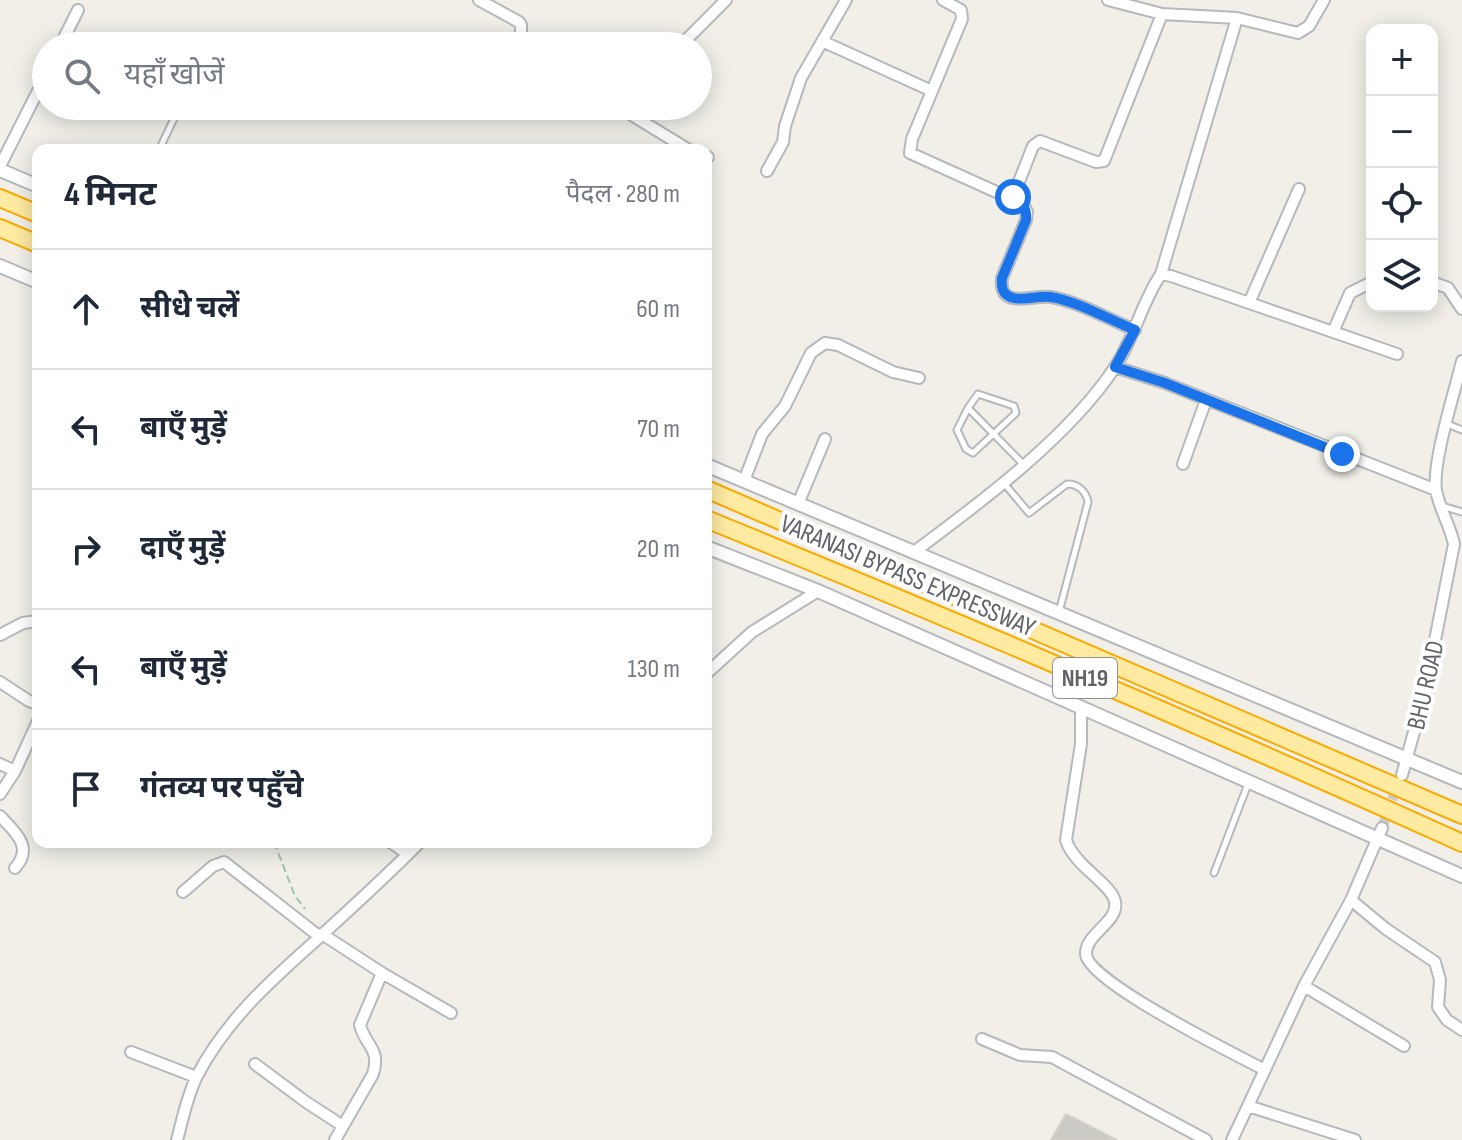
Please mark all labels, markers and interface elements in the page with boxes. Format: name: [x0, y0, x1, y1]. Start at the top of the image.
map controls: [1366, 24, 1438, 312]
button: +: [1366, 24, 1438, 96]
search box: [32, 32, 712, 120]
icon: search: [60, 54, 104, 98]
text: यहाँ खोजें: [124, 57, 224, 93]
button: −: [1366, 96, 1438, 168]
button: locate: [1366, 168, 1438, 240]
text: 4 मिनट: [64, 174, 156, 215]
text: पैदल · 280 m: [566, 179, 680, 210]
route start: [995, 179, 1031, 215]
button: layers: [1366, 240, 1438, 312]
icon: ahead: [64, 287, 108, 331]
text: सीधे चलें: [140, 290, 239, 326]
text: 60 m: [636, 294, 680, 325]
icon: left: [64, 407, 108, 451]
text: बाएँ मुड़ें: [140, 410, 227, 446]
text: 70 m: [637, 414, 680, 445]
route end: [1324, 436, 1360, 472]
street label: VARANASI BYPASS EXPRESSWAY: [775, 509, 1040, 644]
icon: right: [64, 527, 108, 571]
text: दाएँ मुड़ें: [140, 530, 225, 566]
text: 20 m: [637, 534, 680, 565]
street label: BHU ROAD: [1401, 638, 1452, 733]
icon: left: [64, 647, 108, 691]
text: बाएँ मुड़ें: [140, 650, 227, 686]
text: 130 m: [628, 654, 680, 685]
road number: NH19: [1053, 658, 1117, 698]
icon: arrive: [64, 767, 108, 811]
text: गंतव्य पर पहुँचे: [140, 770, 304, 806]

